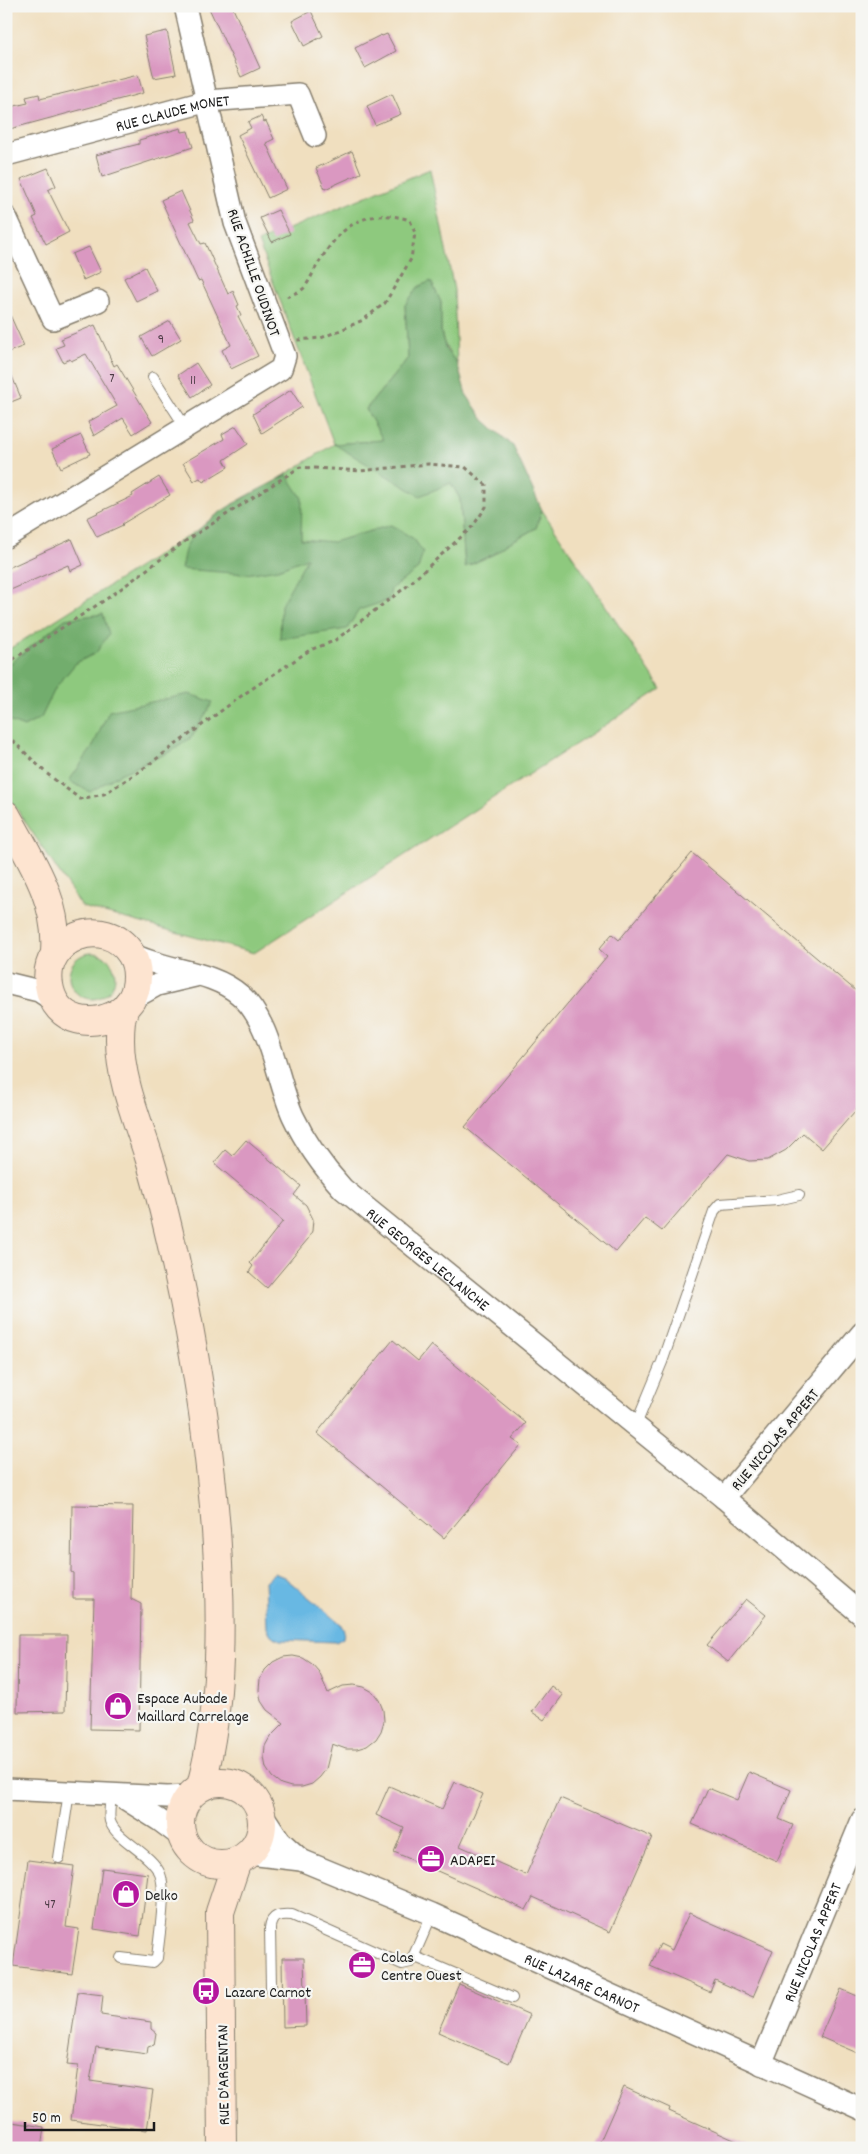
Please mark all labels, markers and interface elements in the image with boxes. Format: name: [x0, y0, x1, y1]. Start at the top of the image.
street label: RUE CLAUDE MONET: [113, 90, 231, 139]
street label: RUE ACHILLE OUDINOT: [220, 206, 285, 340]
house number: 9: [158, 330, 164, 350]
house number: 7: [109, 369, 115, 389]
house number: 11: [190, 371, 196, 391]
street label: RUE GEORGES LECLANCHE: [360, 1203, 494, 1318]
street label: RUE NICOLAS APPERT: [726, 1384, 826, 1497]
place label: Espace Aubade Maillard Carrelage: [137, 1688, 249, 1729]
shop icon: Espace Aubade Maillard Carrelage: [103, 1691, 133, 1721]
office icon: ADAPEI: [416, 1844, 446, 1874]
place label: ADAPEI: [450, 1850, 495, 1873]
shop icon: Delko: [111, 1879, 141, 1909]
street label: RUE NICOLAS APPERT: [779, 1879, 849, 2006]
place label: Delko: [145, 1885, 178, 1908]
house number: 47: [44, 1895, 56, 1915]
place label: Colas Centre Ouest: [381, 1947, 462, 1988]
street label: RUE LAZARE CARNOT: [520, 1948, 643, 2021]
office icon: Colas Centre Ouest: [347, 1950, 377, 1980]
bus stop icon: Lazare Carnot: [191, 1976, 221, 2006]
place label: Lazare Carnot: [225, 1982, 311, 2005]
street label: RUE D'ARGENTAN: [212, 2024, 237, 2125]
scale bar: [25, 2099, 154, 2131]
text: 50 m: [32, 2108, 61, 2130]

